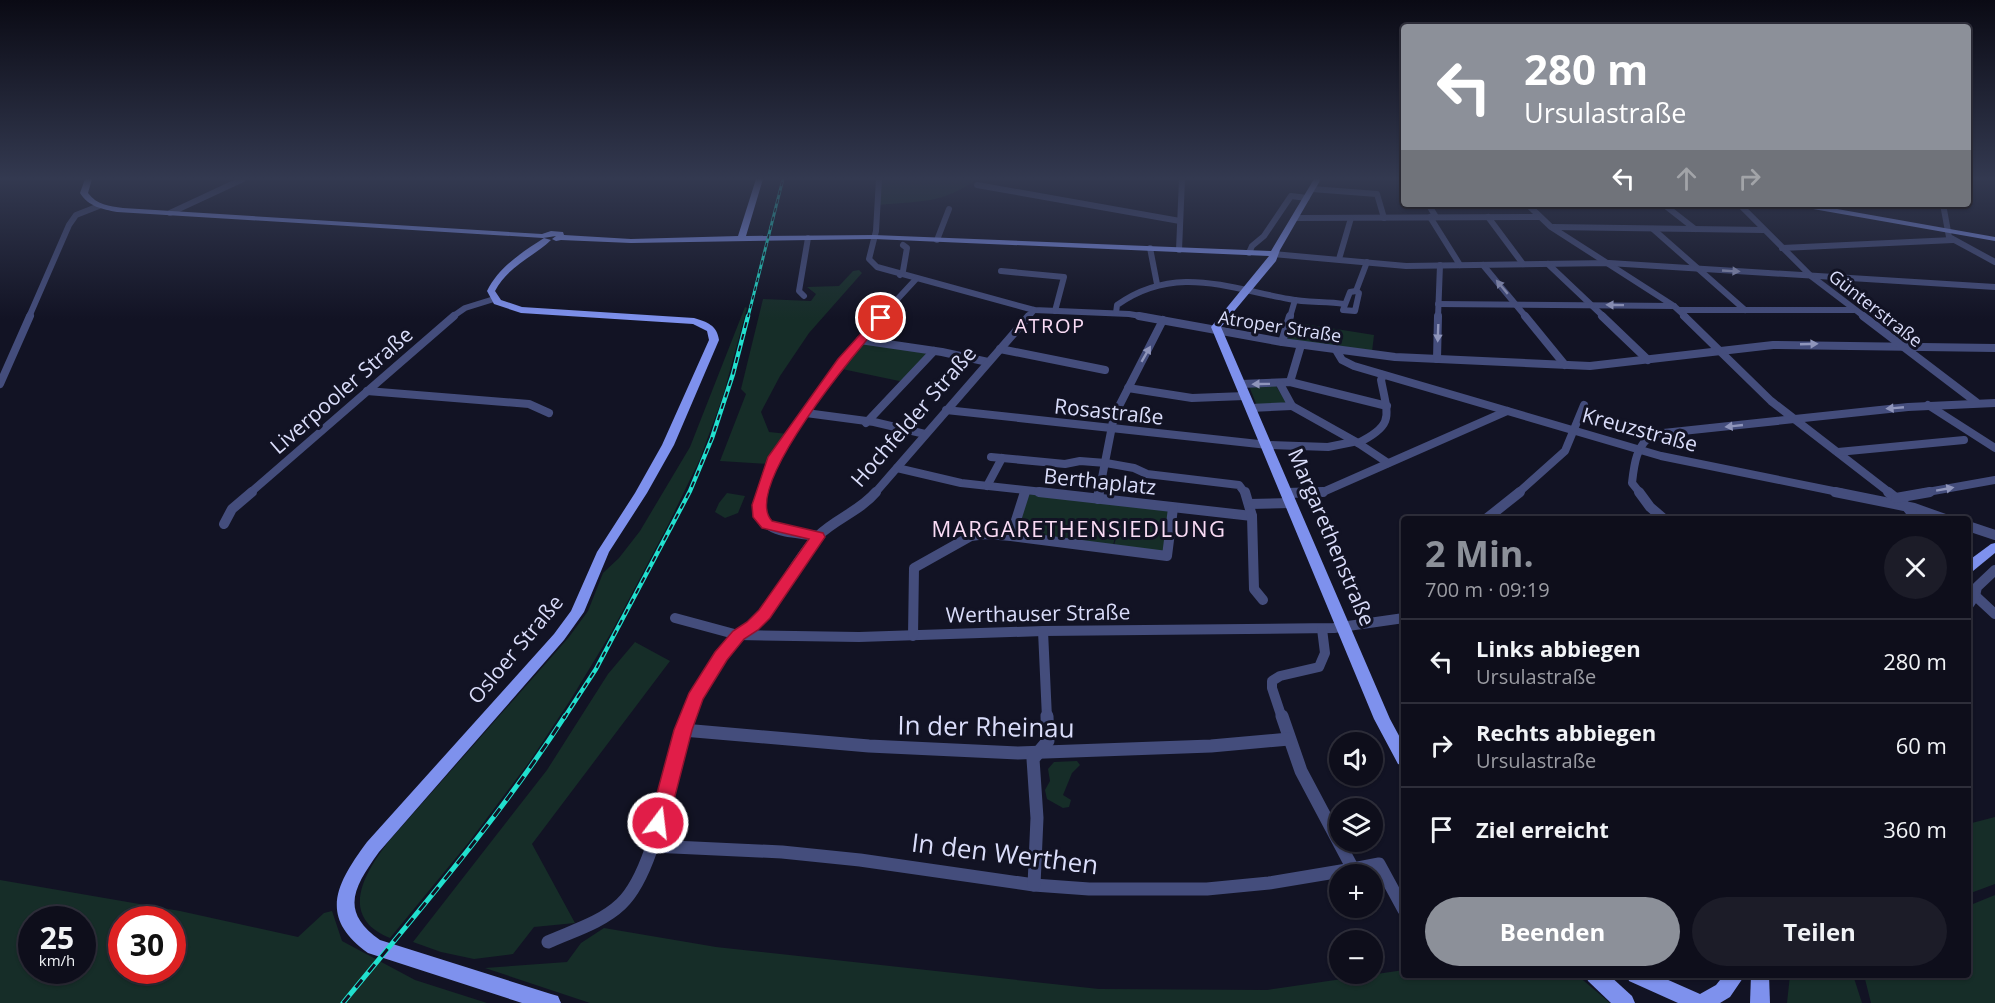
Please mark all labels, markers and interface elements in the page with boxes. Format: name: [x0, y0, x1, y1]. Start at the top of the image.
text: 280 m: [1524, 40, 1648, 97]
icon: left: [1425, 48, 1503, 126]
text: Ursulastraße: [1524, 94, 1686, 131]
icon: left: [1607, 162, 1640, 195]
icon: ahead: [1670, 162, 1703, 195]
icon: right: [1733, 162, 1766, 195]
street label: Günterstraße: [1824, 264, 1928, 352]
one-way arrow: [1721, 267, 1740, 276]
one-way arrow: [1496, 280, 1509, 295]
pin: [855, 292, 906, 343]
one-way arrow: [1606, 300, 1625, 310]
icon: arrive: [864, 301, 897, 334]
street label: Atroper Straße: [1217, 304, 1343, 348]
district label: ATROP: [1014, 312, 1086, 339]
street label: Liverpooler Straße: [264, 320, 418, 460]
one-way arrow: [1433, 324, 1442, 343]
one-way arrow: [1799, 339, 1818, 349]
street label: Hochfelder Straße: [844, 340, 982, 492]
one-way arrow: [1141, 346, 1151, 363]
one-way arrow: [1251, 379, 1270, 389]
street label: Rosastraße: [1053, 391, 1165, 431]
street label: Kreuzstraße: [1579, 400, 1701, 458]
one-way arrow: [1885, 403, 1904, 413]
one-way arrow: [1725, 421, 1744, 431]
street label: Margarethenstraße: [1282, 444, 1382, 630]
street label: Berthaplatz: [1042, 461, 1158, 501]
one-way arrow: [1936, 484, 1955, 493]
district label: MARGARETHENSIEDLUNG: [931, 513, 1227, 543]
text: 2 Min.: [1425, 529, 1534, 578]
button: close: [1884, 536, 1947, 599]
text: 700 m · 09:19: [1425, 576, 1550, 603]
street label: Osloer Straße: [461, 589, 569, 709]
street label: Werthauser Straße: [945, 597, 1131, 629]
text: Links abbiegen: [1476, 633, 1641, 663]
icon: left: [1425, 645, 1458, 678]
text: 280 m: [1883, 646, 1947, 676]
text: Ursulastraße: [1476, 663, 1596, 690]
street label: In der Rheinau: [897, 706, 1075, 746]
text: Rechts abbiegen: [1476, 717, 1656, 747]
icon: right: [1425, 729, 1458, 762]
text: 60 m: [1896, 730, 1947, 760]
map controls: [1329, 732, 1383, 984]
button: sound: [1329, 732, 1383, 786]
text: Ursulastraße: [1476, 747, 1596, 774]
position arrow: [626, 791, 690, 855]
button: layers: [1329, 798, 1383, 852]
icon: arrive: [1425, 813, 1458, 846]
text: Ziel erreicht: [1476, 814, 1609, 844]
text: 360 m: [1883, 814, 1947, 844]
street label: In den Werthen: [909, 824, 1101, 882]
button: +: [1329, 864, 1383, 918]
button: Beenden: [1425, 897, 1680, 966]
button: Teilen: [1692, 897, 1947, 966]
speed limit sign: 30: [108, 906, 186, 984]
text: 25: [40, 917, 74, 958]
button: −: [1329, 930, 1383, 984]
text: km/h: [39, 950, 75, 970]

